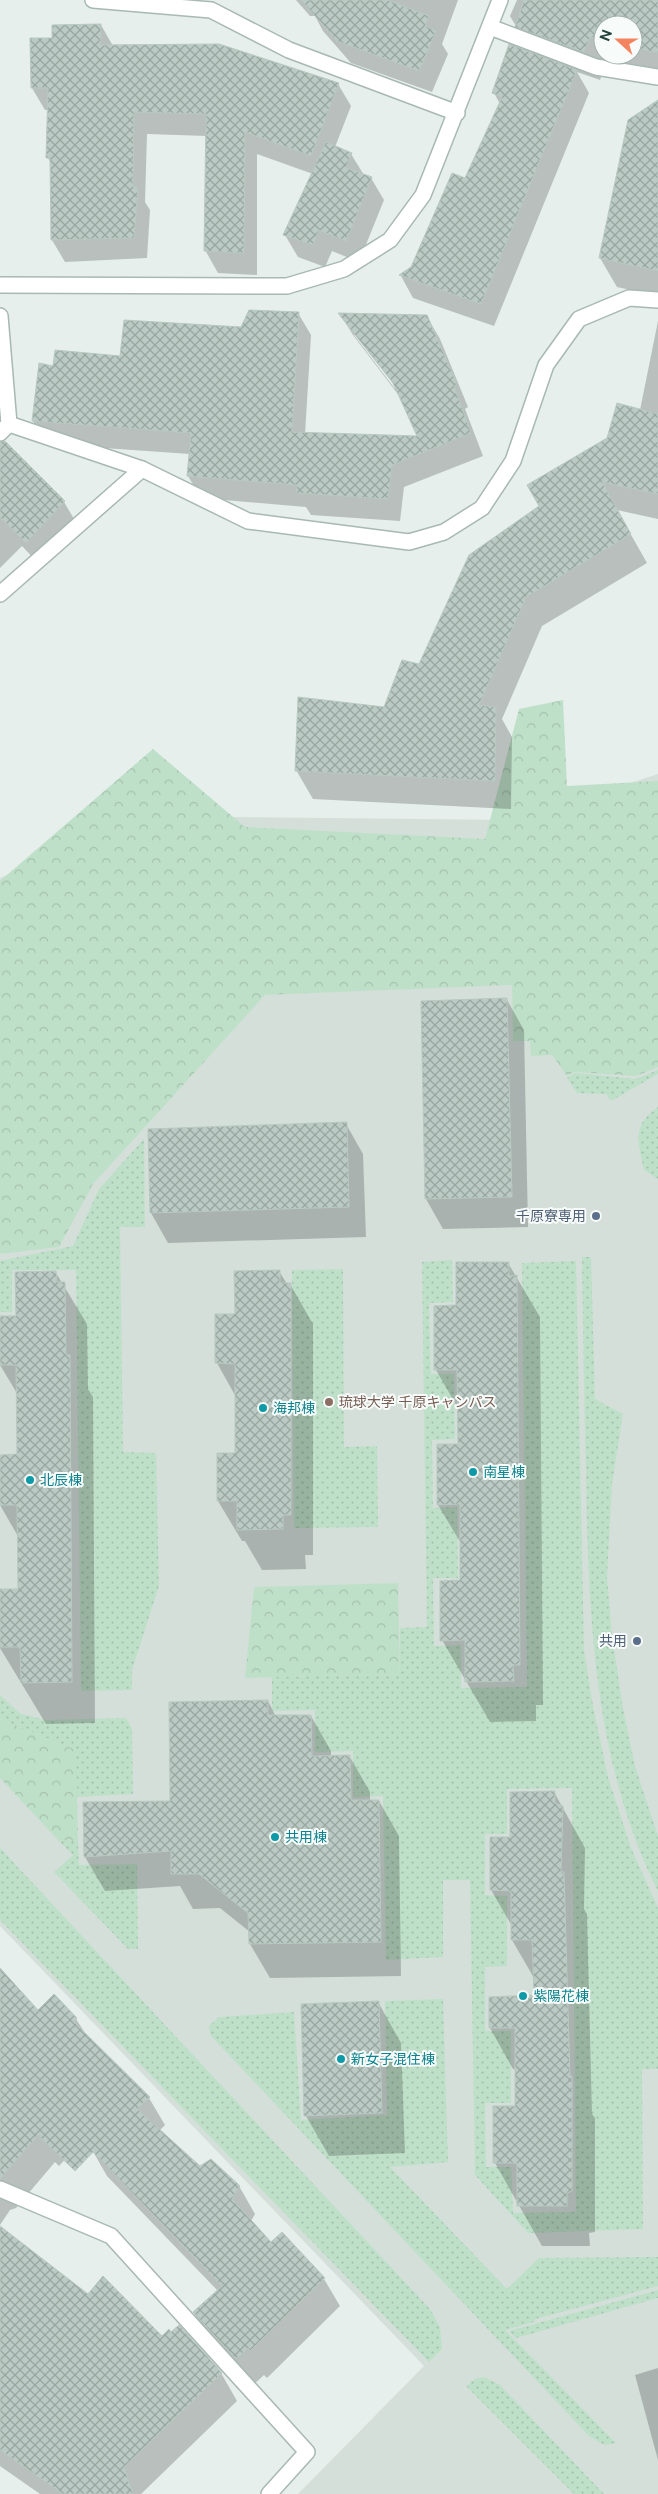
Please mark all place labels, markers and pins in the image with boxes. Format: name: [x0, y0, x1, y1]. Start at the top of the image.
place label: 千原寮専用: [516, 1208, 586, 1224]
marker: 千原寮専用: [590, 1210, 602, 1222]
place label: 琉球大学 千原キャンパス: [339, 1394, 496, 1410]
marker: 琉球大学 千原キャンパス: [323, 1396, 335, 1408]
place label: 海邦棟: [273, 1400, 315, 1416]
marker: 海邦棟: [257, 1402, 269, 1414]
place label: 南星棟: [483, 1464, 525, 1480]
marker: 南星棟: [467, 1466, 479, 1478]
place label: 北辰棟: [40, 1472, 82, 1488]
marker: 北辰棟: [24, 1474, 36, 1486]
place label: 共用: [599, 1633, 627, 1649]
marker: 共用: [631, 1635, 643, 1647]
place label: 共用棟: [285, 1829, 327, 1845]
marker: 共用棟: [269, 1831, 281, 1843]
place label: 紫陽花棟: [533, 1988, 589, 2004]
marker: 紫陽花棟: [517, 1990, 529, 2002]
place label: 新女子混住棟: [351, 2051, 435, 2067]
marker: 新女子混住棟: [335, 2053, 347, 2065]

